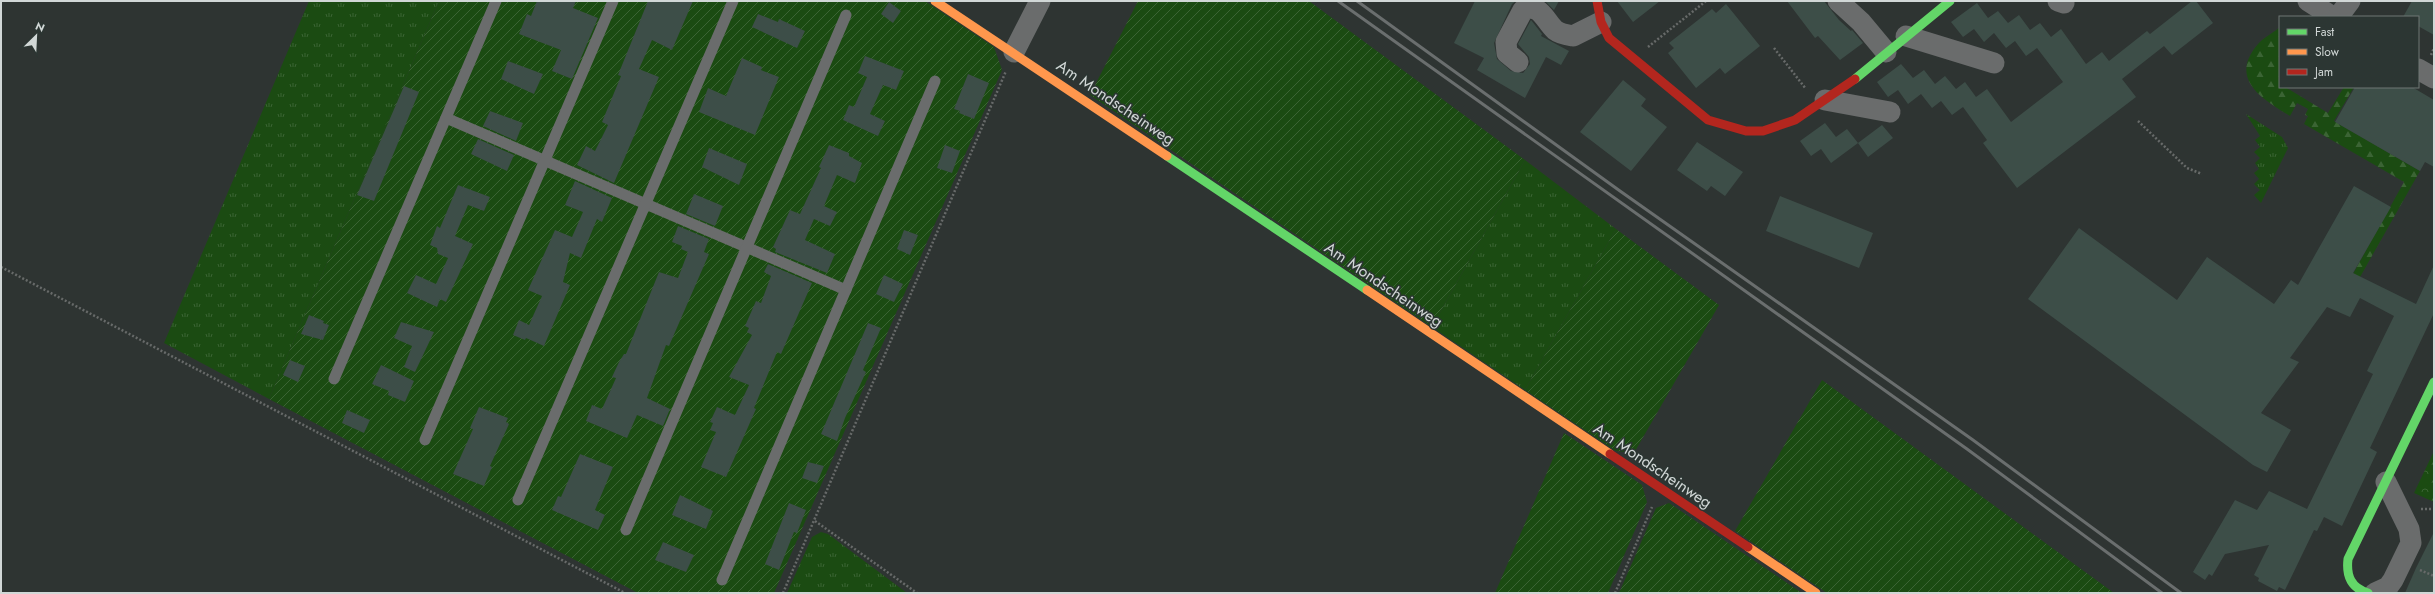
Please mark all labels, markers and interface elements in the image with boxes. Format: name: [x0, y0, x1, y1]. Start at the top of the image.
north arrow: [16, 16, 56, 56]
legend: [2279, 16, 2419, 88]
text: N: [33, 18, 47, 36]
text: Fast: [2315, 23, 2334, 41]
text: Slow: [2315, 43, 2340, 61]
street label: Am Mondscheinweg: [1052, 54, 1179, 151]
text: Jam: [2313, 63, 2333, 81]
street label: Am Mondscheinweg: [1320, 236, 1447, 333]
street label: Am Mondscheinweg: [1589, 417, 1716, 514]

